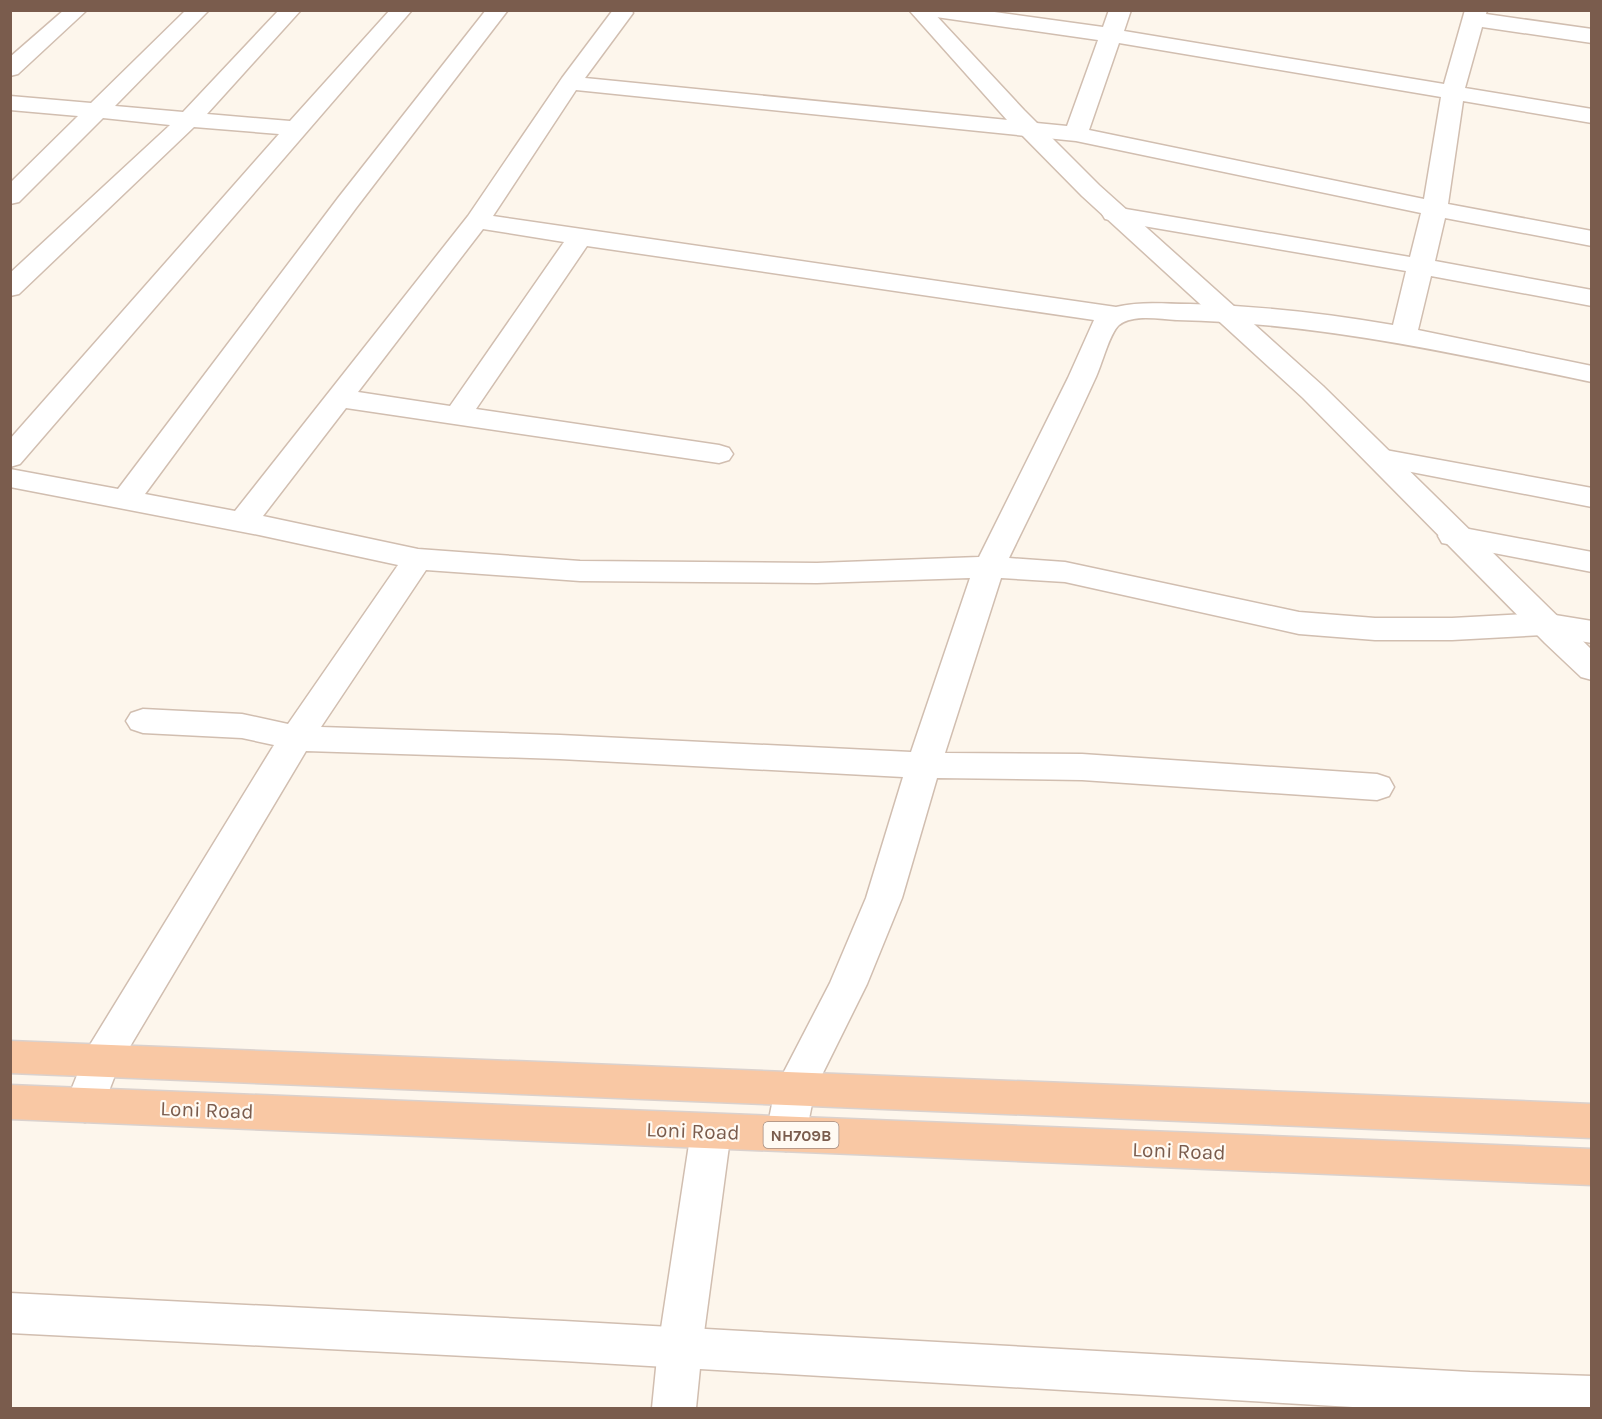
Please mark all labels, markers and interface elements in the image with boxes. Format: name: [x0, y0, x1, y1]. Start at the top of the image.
street label: Loni Road: [160, 1096, 254, 1124]
street label: Loni Road: [646, 1117, 740, 1145]
road number: NH709B: [764, 1122, 838, 1148]
street label: Loni Road: [1132, 1137, 1226, 1165]

